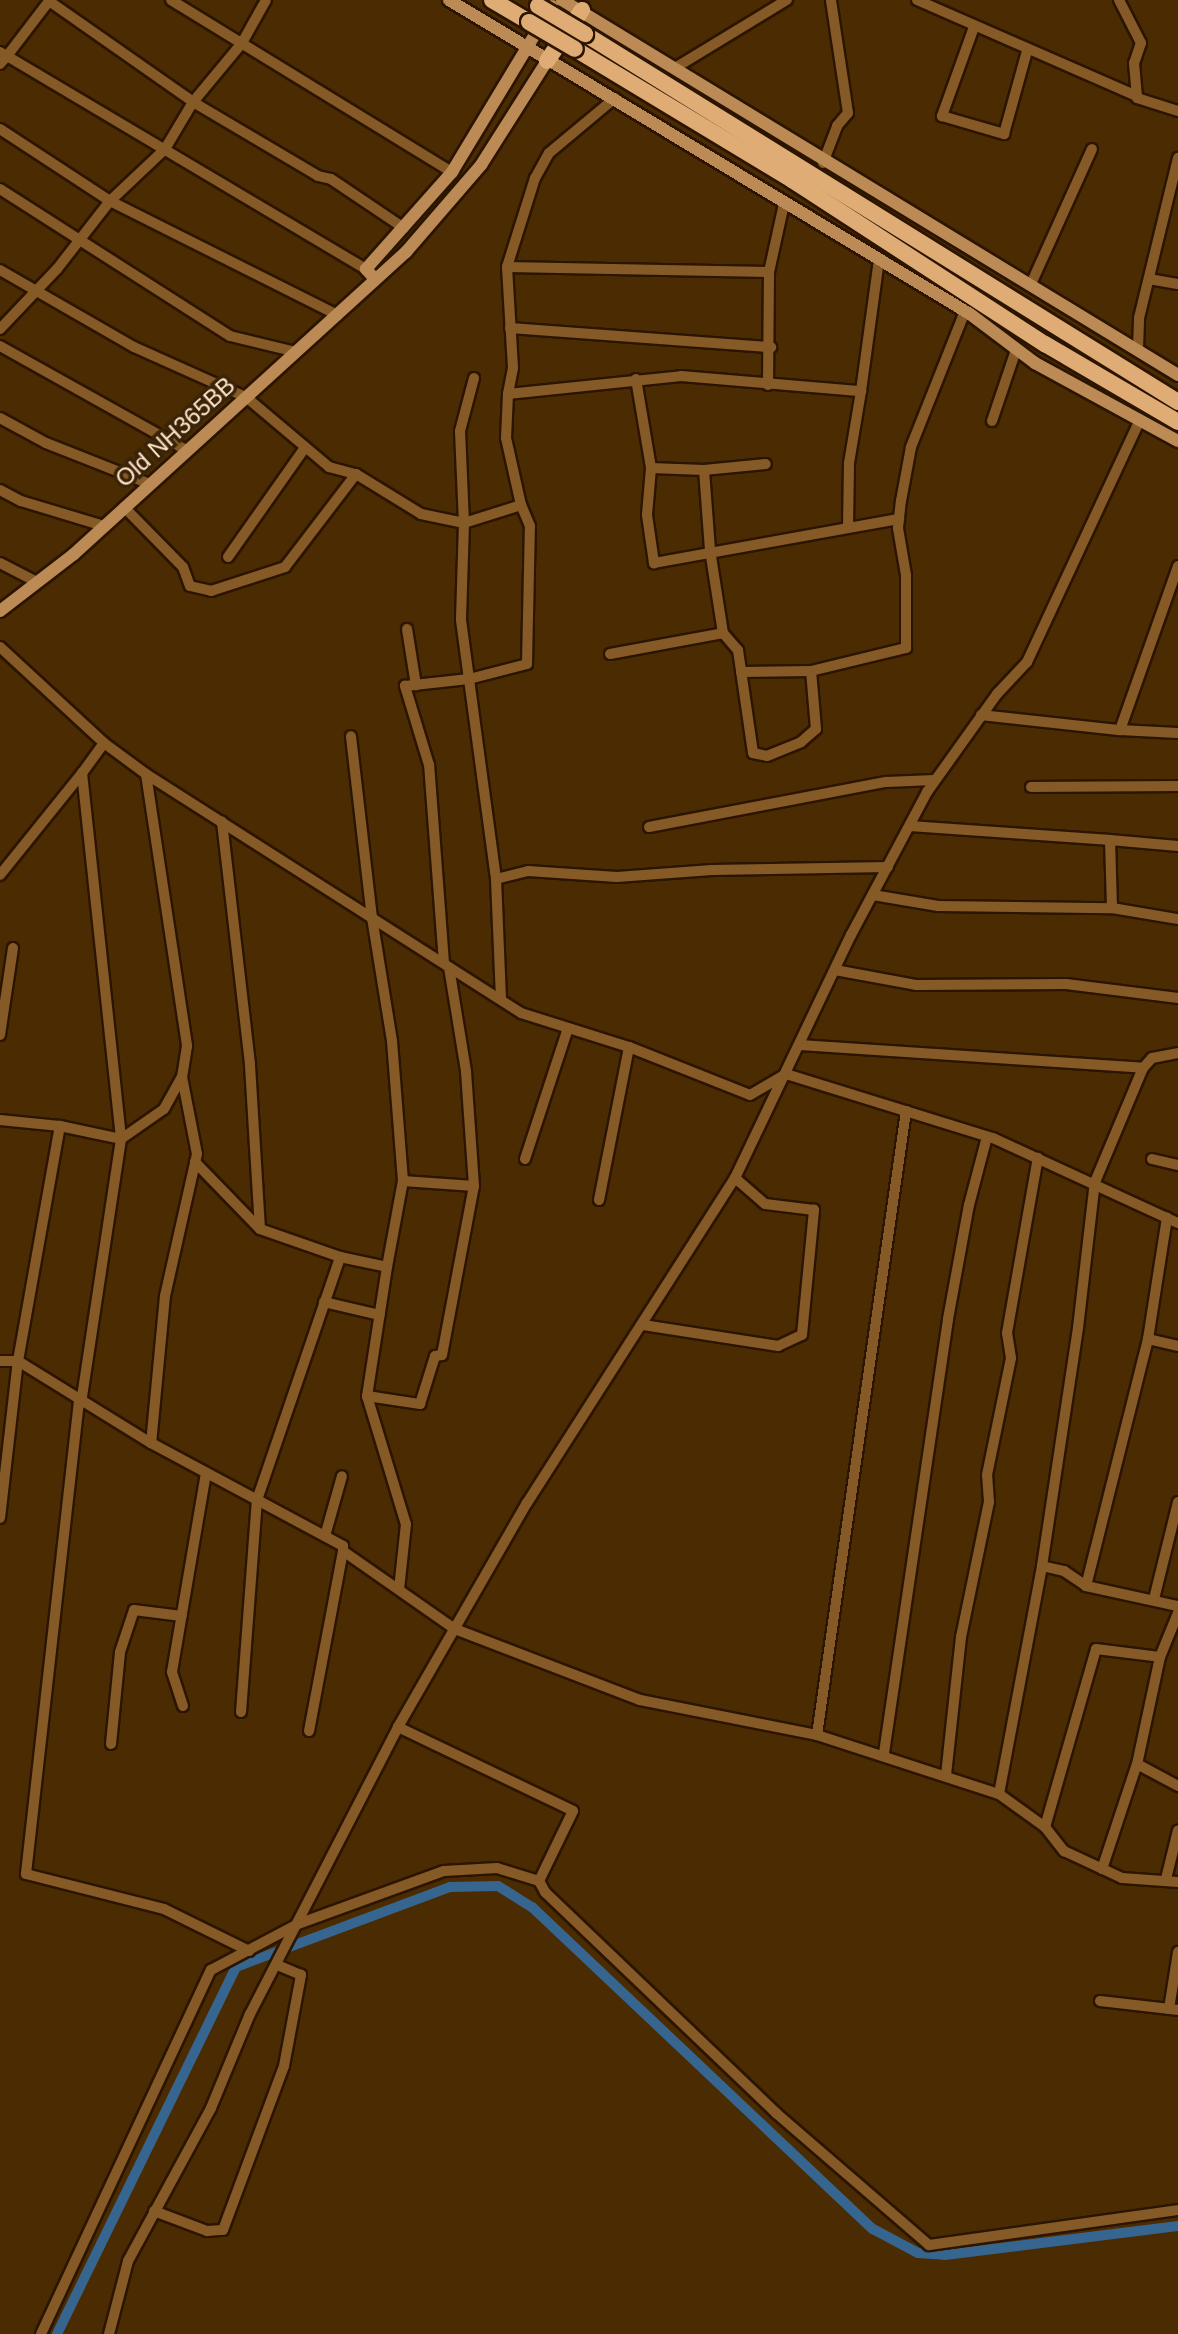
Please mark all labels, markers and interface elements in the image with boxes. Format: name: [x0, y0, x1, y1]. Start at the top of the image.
street label: Old NH365BB: [109, 371, 241, 493]

